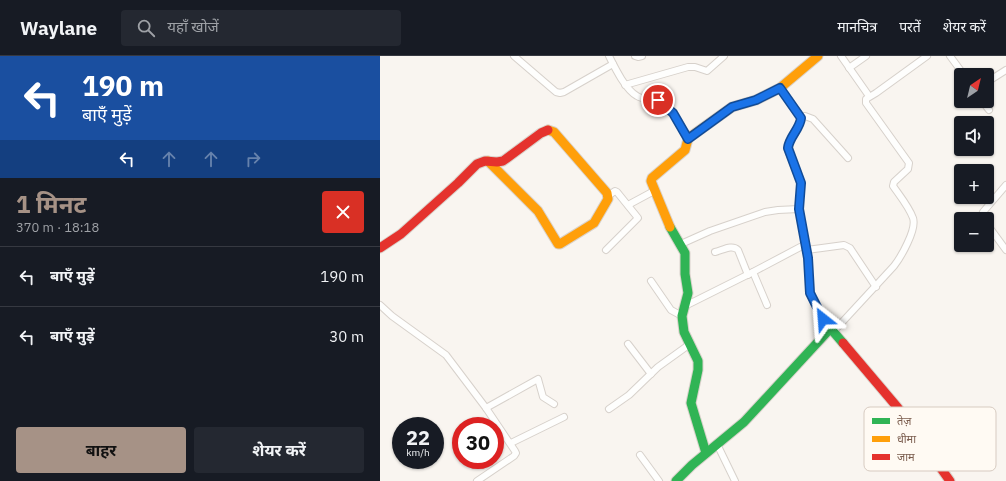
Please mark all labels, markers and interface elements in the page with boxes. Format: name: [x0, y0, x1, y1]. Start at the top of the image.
search box: [121, 10, 401, 46]
text: Waylane: [20, 16, 97, 40]
icon: search: [135, 17, 157, 39]
text: यहाँ खोजें: [167, 17, 219, 36]
text: मानचित्र: [837, 18, 877, 36]
text: परतें: [899, 18, 921, 36]
text: शेयर करें: [943, 18, 986, 36]
text: 190 m: [82, 67, 164, 104]
north arrow: [954, 68, 994, 108]
map controls: [954, 68, 994, 252]
icon: left: [16, 72, 68, 124]
pin: [641, 83, 675, 117]
icon: arrive: [647, 89, 669, 111]
text: बाएँ मुड़ें: [82, 103, 132, 126]
button: sound: [954, 116, 994, 156]
icon: left: [116, 148, 138, 170]
icon: ahead: [158, 148, 180, 170]
icon: ahead: [200, 148, 222, 170]
icon: right: [242, 148, 264, 170]
button: +: [954, 164, 994, 204]
text: 1 मिनट: [16, 188, 86, 220]
button: close: [322, 191, 364, 233]
button: −: [954, 212, 994, 252]
text: 370 m · 18:18: [16, 219, 99, 236]
icon: left: [16, 266, 38, 288]
text: बाएँ मुड़ें: [50, 266, 95, 285]
text: 190 m: [320, 267, 364, 286]
position arrow: [802, 298, 844, 340]
icon: left: [16, 326, 38, 348]
text: बाएँ मुड़ें: [50, 326, 95, 345]
text: 30 m: [329, 327, 364, 346]
legend: [864, 407, 996, 471]
text: तेज़: [897, 414, 912, 428]
speed limit sign: 30: [452, 417, 504, 469]
text: 22: [406, 424, 430, 451]
button: बाहर: [16, 427, 186, 473]
button: शेयर करें: [194, 427, 364, 473]
text: धीमा: [897, 432, 916, 446]
text: km/h: [406, 446, 430, 459]
text: जाम: [897, 450, 915, 464]

